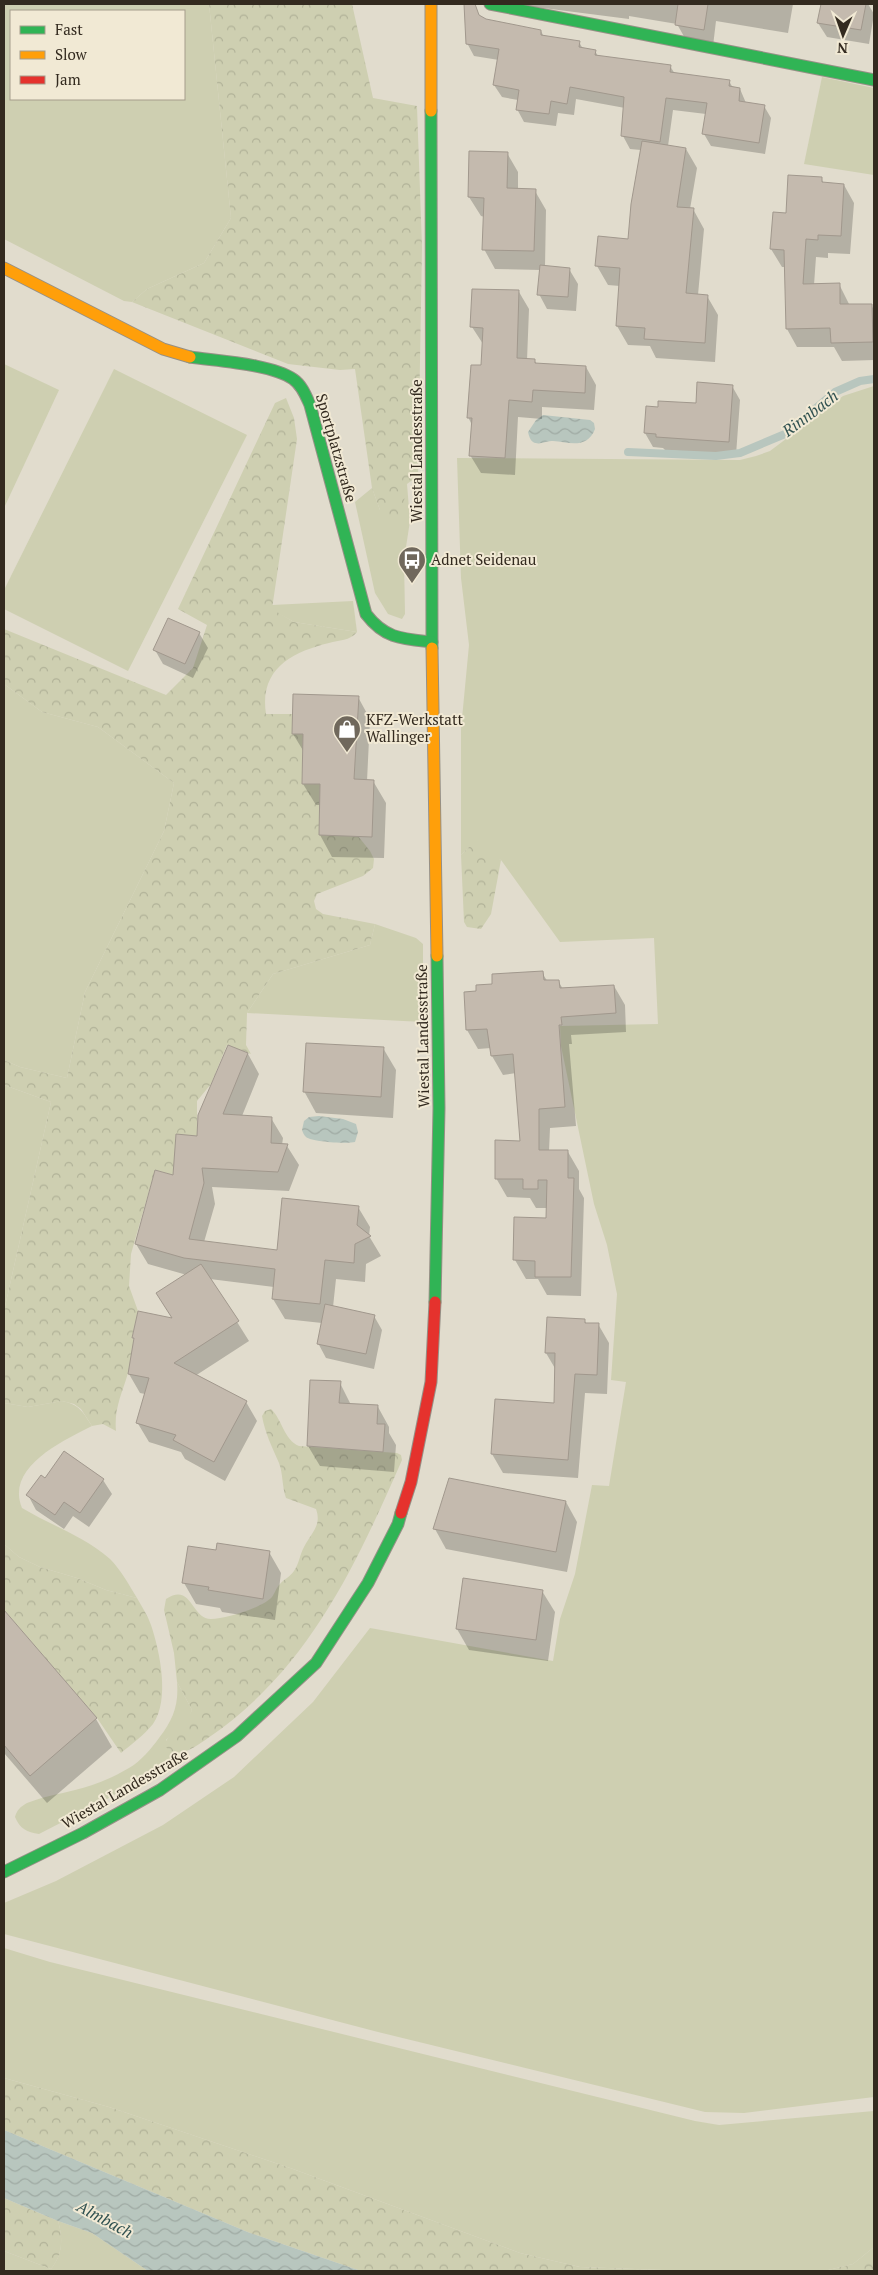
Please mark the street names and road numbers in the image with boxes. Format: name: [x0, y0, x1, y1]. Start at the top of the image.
street label: Wiestal Landesstraße: [406, 379, 426, 523]
street label: Sportplatzstraße: [312, 391, 362, 504]
street label: Wiestal Landesstraße: [411, 964, 433, 1108]
street label: Wiestal Landesstraße: [57, 1744, 192, 1833]

